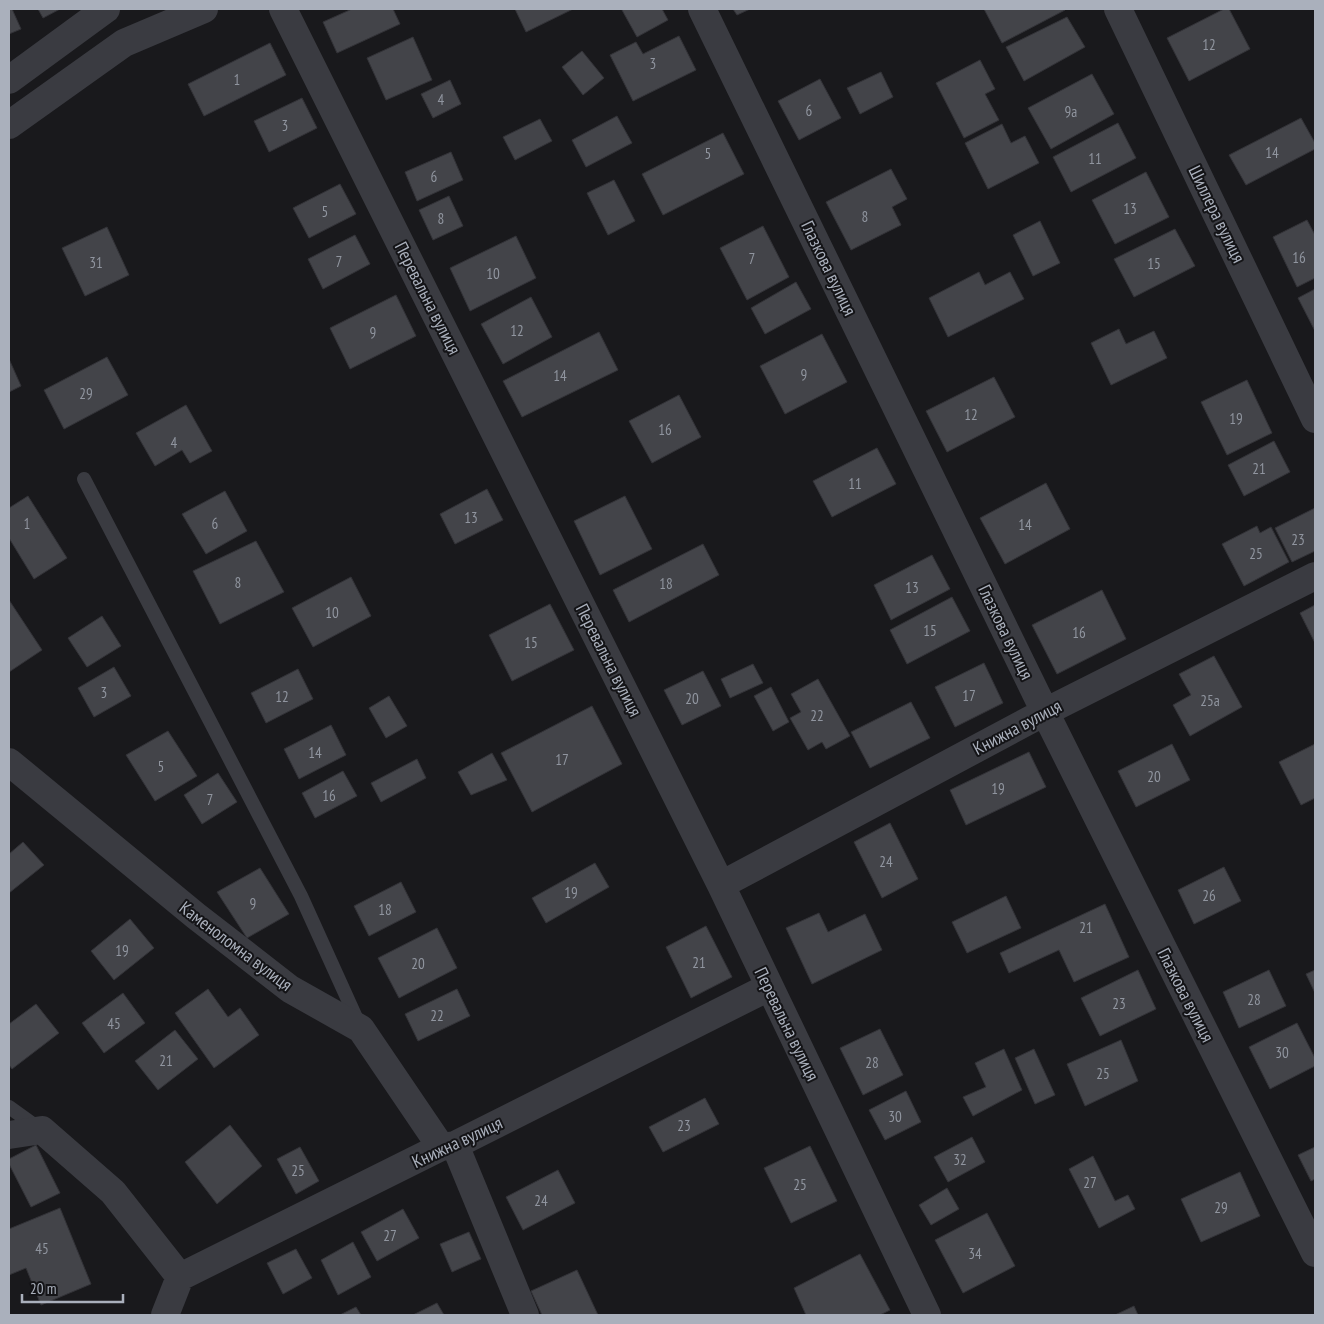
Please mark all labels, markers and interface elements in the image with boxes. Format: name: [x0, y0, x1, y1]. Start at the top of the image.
house number: 12: [1202, 35, 1216, 54]
house number: 3: [650, 54, 656, 73]
house number: 1: [234, 70, 240, 89]
house number: 4: [438, 90, 445, 109]
house number: 6: [806, 101, 813, 120]
house number: 9а: [1065, 102, 1077, 121]
house number: 3: [282, 116, 288, 135]
house number: 14: [1265, 143, 1279, 162]
house number: 5: [705, 144, 711, 163]
house number: 11: [1088, 149, 1102, 168]
street label: Шиллера вулиця: [1184, 162, 1250, 266]
house number: 6: [431, 167, 438, 186]
house number: 13: [1123, 199, 1137, 218]
house number: 5: [322, 202, 328, 221]
house number: 8: [862, 207, 868, 226]
house number: 8: [438, 209, 444, 228]
street label: Глазкова вулиця: [796, 217, 862, 319]
street label: Перевальна вулиця: [390, 238, 466, 358]
house number: 16: [1292, 248, 1306, 267]
house number: 7: [749, 249, 755, 268]
house number: 7: [336, 252, 342, 271]
house number: 31: [89, 253, 103, 272]
house number: 15: [1147, 254, 1161, 273]
house number: 10: [486, 264, 500, 283]
house number: 12: [510, 321, 524, 340]
house number: 9: [370, 323, 376, 342]
house number: 9: [801, 365, 807, 384]
house number: 14: [553, 366, 567, 385]
house number: 29: [79, 384, 93, 403]
house number: 12: [964, 405, 978, 424]
house number: 19: [1229, 409, 1243, 428]
house number: 16: [658, 420, 672, 439]
house number: 4: [171, 433, 178, 452]
house number: 21: [1252, 459, 1266, 478]
house number: 11: [848, 474, 862, 493]
house number: 13: [464, 508, 478, 527]
house number: 1: [24, 514, 30, 533]
house number: 6: [212, 514, 219, 533]
house number: 14: [1018, 515, 1032, 534]
house number: 23: [1291, 530, 1305, 549]
house number: 25: [1249, 544, 1263, 563]
house number: 8: [235, 573, 241, 592]
house number: 18: [659, 574, 673, 593]
house number: 13: [905, 578, 919, 597]
street label: Глазкова вулиця: [973, 581, 1039, 683]
street label: Перевальна вулиця: [571, 600, 647, 720]
house number: 10: [325, 603, 339, 622]
house number: 15: [923, 621, 937, 640]
house number: 16: [1072, 623, 1086, 642]
house number: 15: [524, 633, 538, 652]
house number: 3: [101, 683, 107, 702]
house number: 17: [962, 686, 976, 705]
house number: 12: [275, 687, 289, 706]
house number: 20: [685, 689, 699, 708]
house number: 25а: [1200, 691, 1220, 710]
street label: Книжна вулиця: [969, 694, 1065, 760]
house number: 22: [810, 706, 824, 725]
house number: 14: [308, 743, 322, 762]
house number: 17: [555, 750, 569, 769]
house number: 5: [158, 757, 164, 776]
house number: 20: [1147, 767, 1161, 786]
house number: 19: [991, 779, 1005, 798]
house number: 16: [322, 786, 336, 805]
house number: 7: [207, 790, 213, 809]
house number: 24: [879, 852, 893, 871]
house number: 19: [564, 883, 578, 902]
house number: 26: [1202, 886, 1216, 905]
house number: 9: [250, 894, 256, 913]
street label: Каменоломна вулиця: [175, 896, 297, 996]
house number: 18: [378, 900, 392, 919]
house number: 21: [1079, 918, 1093, 937]
house number: 19: [115, 941, 129, 960]
street label: Глазкова вулиця: [1152, 944, 1220, 1046]
house number: 21: [692, 953, 706, 972]
house number: 20: [411, 954, 425, 973]
street label: Перевальна вулиця: [750, 963, 824, 1085]
house number: 28: [1247, 990, 1261, 1009]
house number: 23: [1112, 994, 1126, 1013]
house number: 22: [430, 1006, 444, 1025]
house number: 45: [107, 1014, 121, 1033]
house number: 30: [1275, 1043, 1289, 1062]
house number: 21: [159, 1051, 173, 1070]
house number: 28: [865, 1053, 879, 1072]
house number: 25: [1096, 1064, 1110, 1083]
house number: 30: [888, 1107, 902, 1126]
street label: Книжна вулиця: [408, 1111, 506, 1173]
house number: 23: [677, 1116, 691, 1135]
house number: 32: [953, 1150, 967, 1169]
house number: 25: [291, 1161, 305, 1180]
house number: 27: [1083, 1173, 1097, 1192]
house number: 25: [793, 1175, 807, 1194]
house number: 24: [534, 1191, 548, 1210]
house number: 29: [1214, 1198, 1228, 1217]
house number: 27: [383, 1226, 397, 1245]
house number: 45: [35, 1239, 49, 1258]
house number: 34: [968, 1244, 982, 1263]
scale bar: [22, 1272, 124, 1304]
text: 20 m: [30, 1279, 56, 1298]

